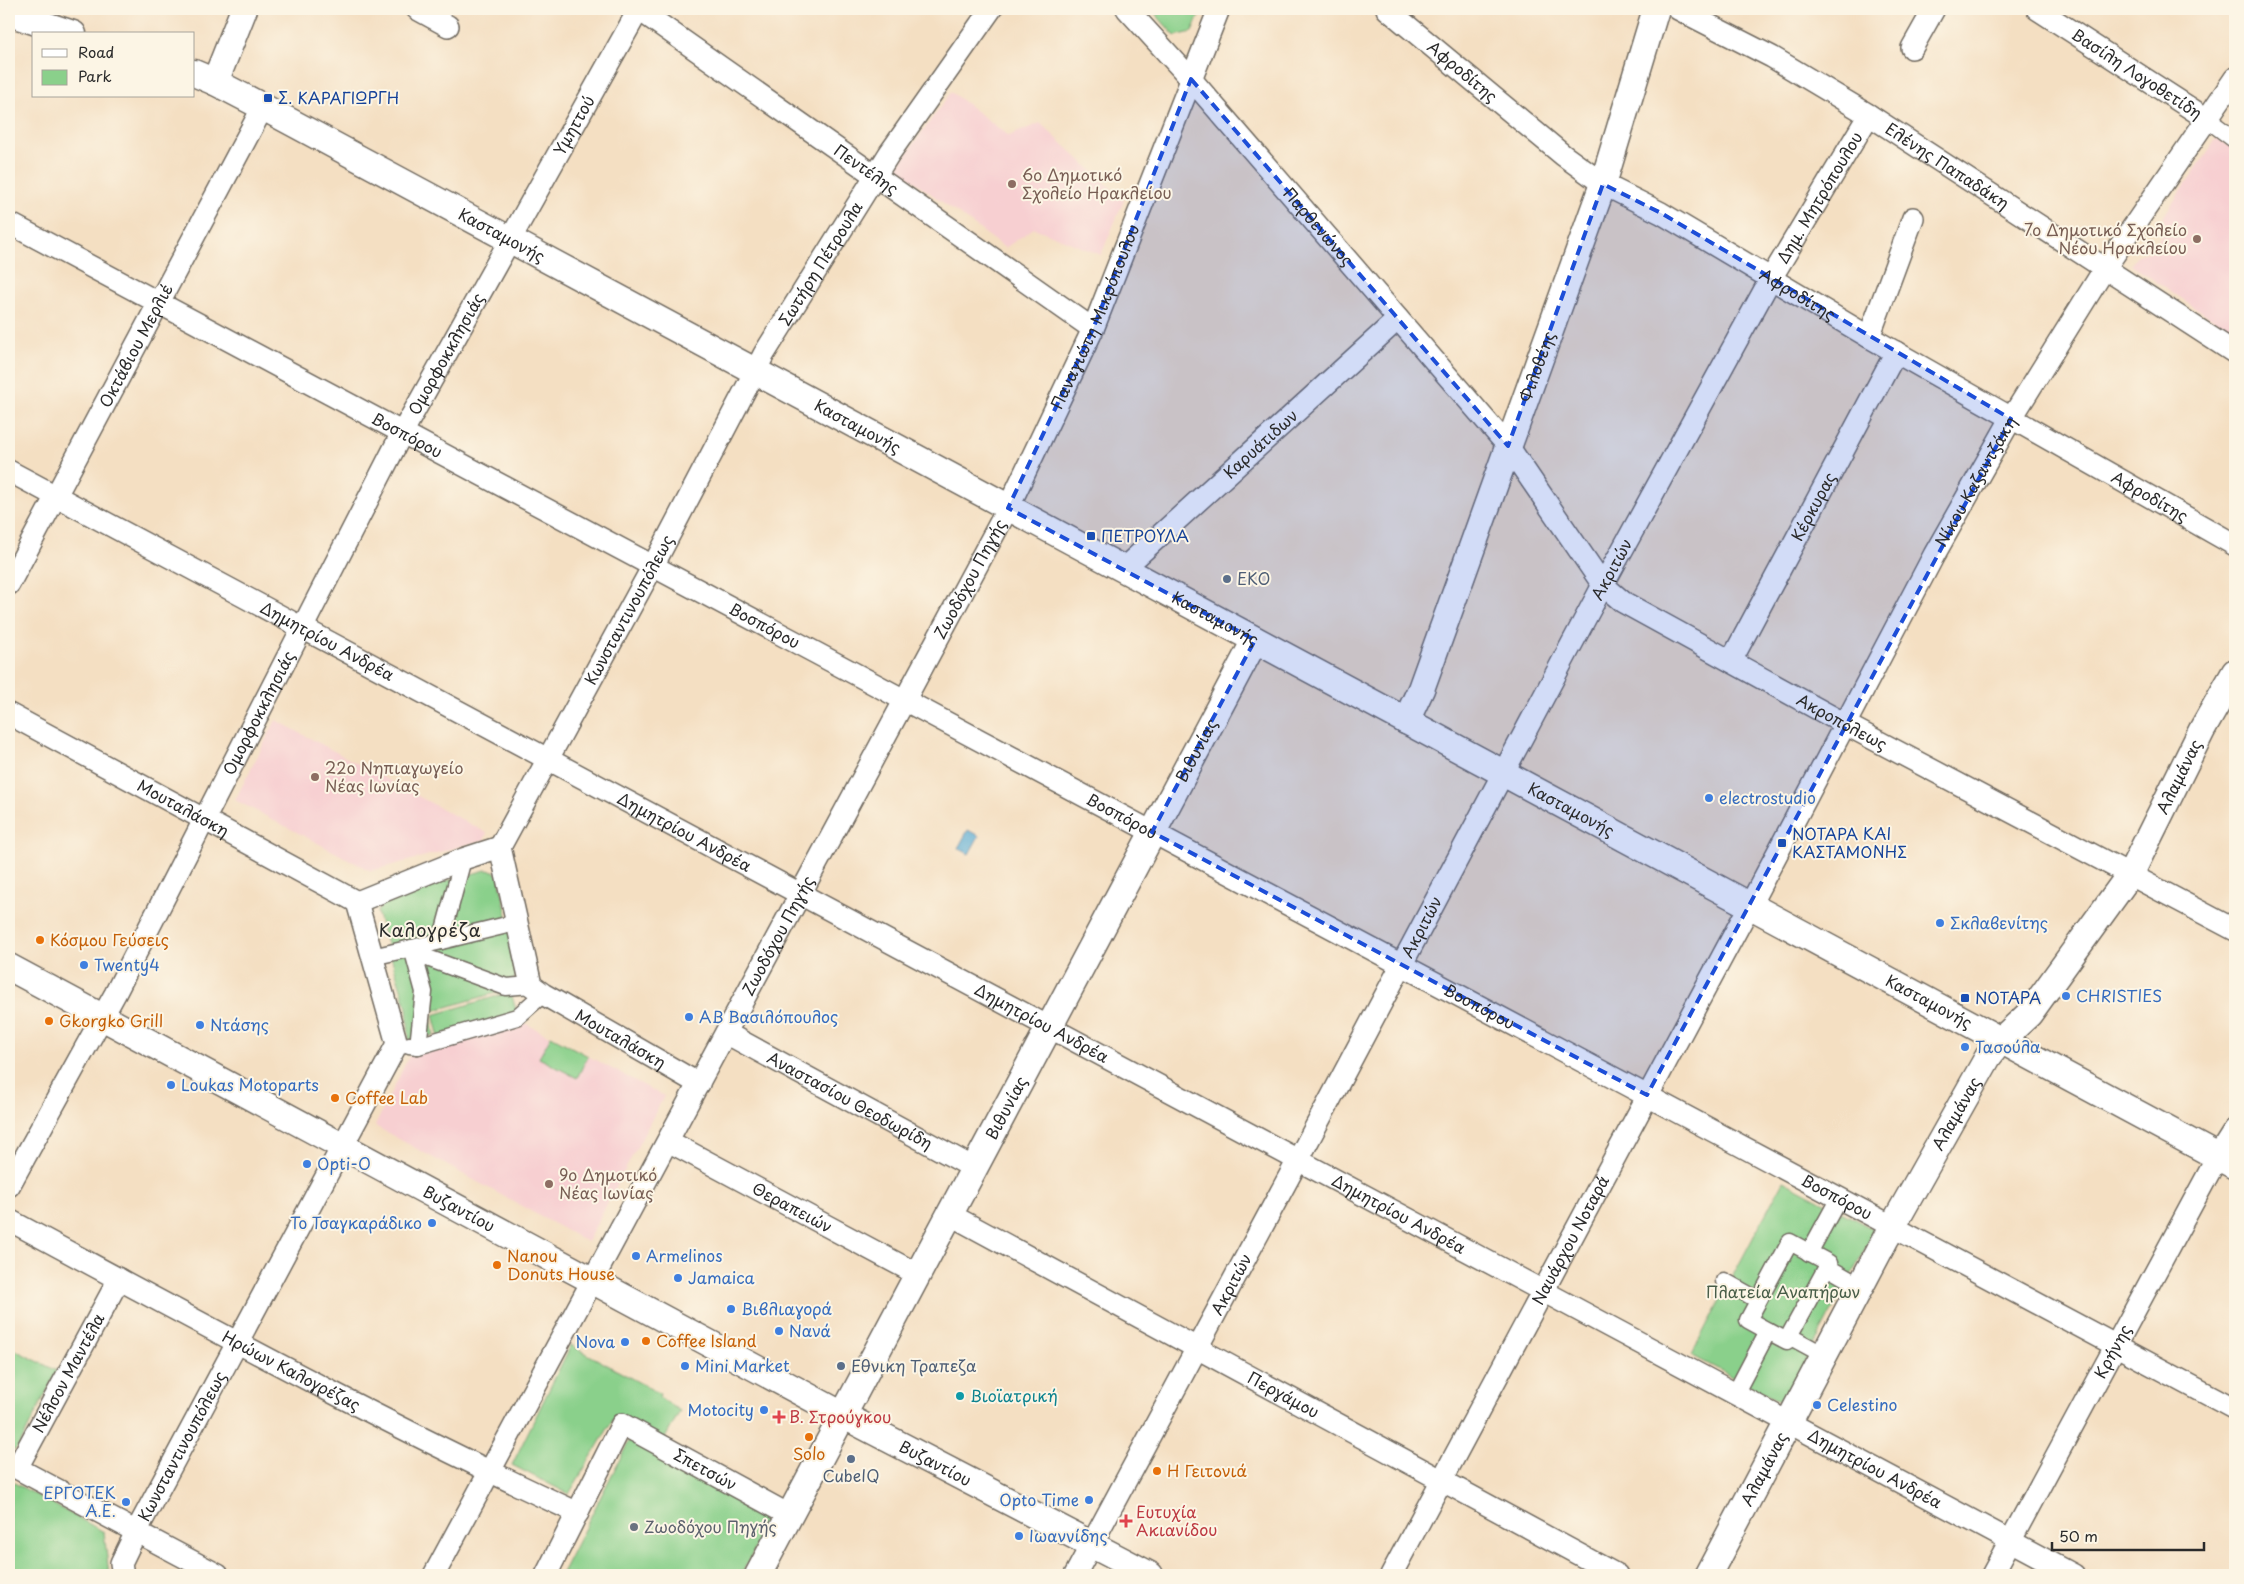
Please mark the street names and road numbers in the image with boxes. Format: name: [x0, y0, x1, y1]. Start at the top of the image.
street label: Βασίλη Λογοθετίδη: [2067, 22, 2208, 124]
street label: Αφροδίτης: [1423, 34, 1503, 107]
street label: Υμηττού: [547, 91, 599, 159]
street label: Ελένης Παπαδάκη: [1881, 116, 2015, 214]
street label: Δημ. Μητρόπουλου: [1770, 127, 1867, 267]
street label: Πεντέλης: [830, 138, 904, 200]
street label: Παρθενώνος: [1279, 181, 1360, 271]
street label: Σωτήρη Πέτρουλα: [772, 196, 868, 330]
street label: Κασταμονής: [455, 201, 550, 267]
street label: Παναγιώτη Μικρόπουλου: [1044, 220, 1144, 413]
street label: Αφροδίτης: [1756, 262, 1841, 326]
street label: Οκτάβιου Μερλιέ: [92, 279, 178, 411]
street label: Ομορφοκκλησιάς: [401, 288, 489, 419]
street label: Φιλοθέης: [1512, 327, 1560, 405]
street label: Κασταμονής: [811, 392, 906, 459]
street label: Καρυάτιδων: [1217, 403, 1303, 483]
street label: Βοσπόρου: [368, 405, 447, 463]
street label: Νίκου Καζαντζάκη: [1928, 411, 2021, 551]
street label: Αφροδίτης: [2107, 464, 2193, 527]
street label: Κέρκυρας: [1784, 467, 1841, 545]
street label: Ζωοδόχου Πηγής: [927, 514, 1011, 643]
street label: Κωνσταντινουπόλεως: [578, 530, 678, 689]
street label: Ακριτών: [1584, 534, 1637, 604]
street label: Κασταμονής: [1168, 584, 1263, 651]
street label: Δημητρίου Ανδρέα: [257, 595, 400, 686]
street label: Βοσπόρου: [725, 596, 805, 653]
street label: Ομορφοκκλησιάς: [216, 646, 300, 779]
street label: Ακροπόλεως: [1793, 687, 1892, 755]
street label: Βιθυνίας: [1169, 714, 1222, 786]
street label: Αλαμάνας: [2149, 735, 2207, 818]
street label: Μουταλάσκη: [133, 773, 234, 842]
street label: Κασταμονής: [1524, 776, 1619, 842]
street label: Δημητρίου Ανδρέα: [614, 786, 757, 877]
street label: Βοσπόρου: [1083, 786, 1162, 844]
street label: Ζωοδόχου Πηγής: [735, 871, 819, 999]
street label: Ακριτών: [1395, 891, 1447, 962]
street label: Κασταμονής: [1882, 968, 1977, 1034]
street label: Δημητρίου Ανδρέα: [971, 977, 1114, 1068]
street label: Βοσπόρου: [1440, 977, 1520, 1034]
street label: Μουταλάσκη: [571, 1002, 671, 1074]
street label: Αναστασίου Θεοδωρίδη: [763, 1045, 937, 1154]
street label: Βιθυνίας: [979, 1071, 1032, 1143]
street label: Αλαμάνας: [1925, 1072, 1986, 1154]
street label: Βοσπόρου: [1797, 1167, 1877, 1225]
street label: Δημητρίου Ανδρέα: [1328, 1168, 1471, 1259]
street label: Ναυάρχου Νοταρά: [1525, 1171, 1614, 1309]
street label: Θεραπειών: [748, 1175, 837, 1238]
street label: Βυζαντίου: [419, 1179, 500, 1237]
street label: Ακριτών: [1204, 1249, 1257, 1319]
street label: Νέλσον Μαντέλα: [25, 1308, 110, 1437]
street label: Κρήνης: [2087, 1320, 2136, 1382]
street label: Ηρώων Καλογρέζας: [218, 1324, 365, 1416]
street label: Περγάμου: [1243, 1364, 1324, 1423]
street label: Κωνσταντινουπόλεως: [131, 1366, 231, 1525]
street label: Δημητρίου Ανδρέα: [1804, 1422, 1947, 1514]
street label: Αλαμάνας: [1734, 1427, 1793, 1510]
street label: Βυζαντίου: [896, 1434, 976, 1491]
street label: Σπετσών: [670, 1442, 742, 1495]

